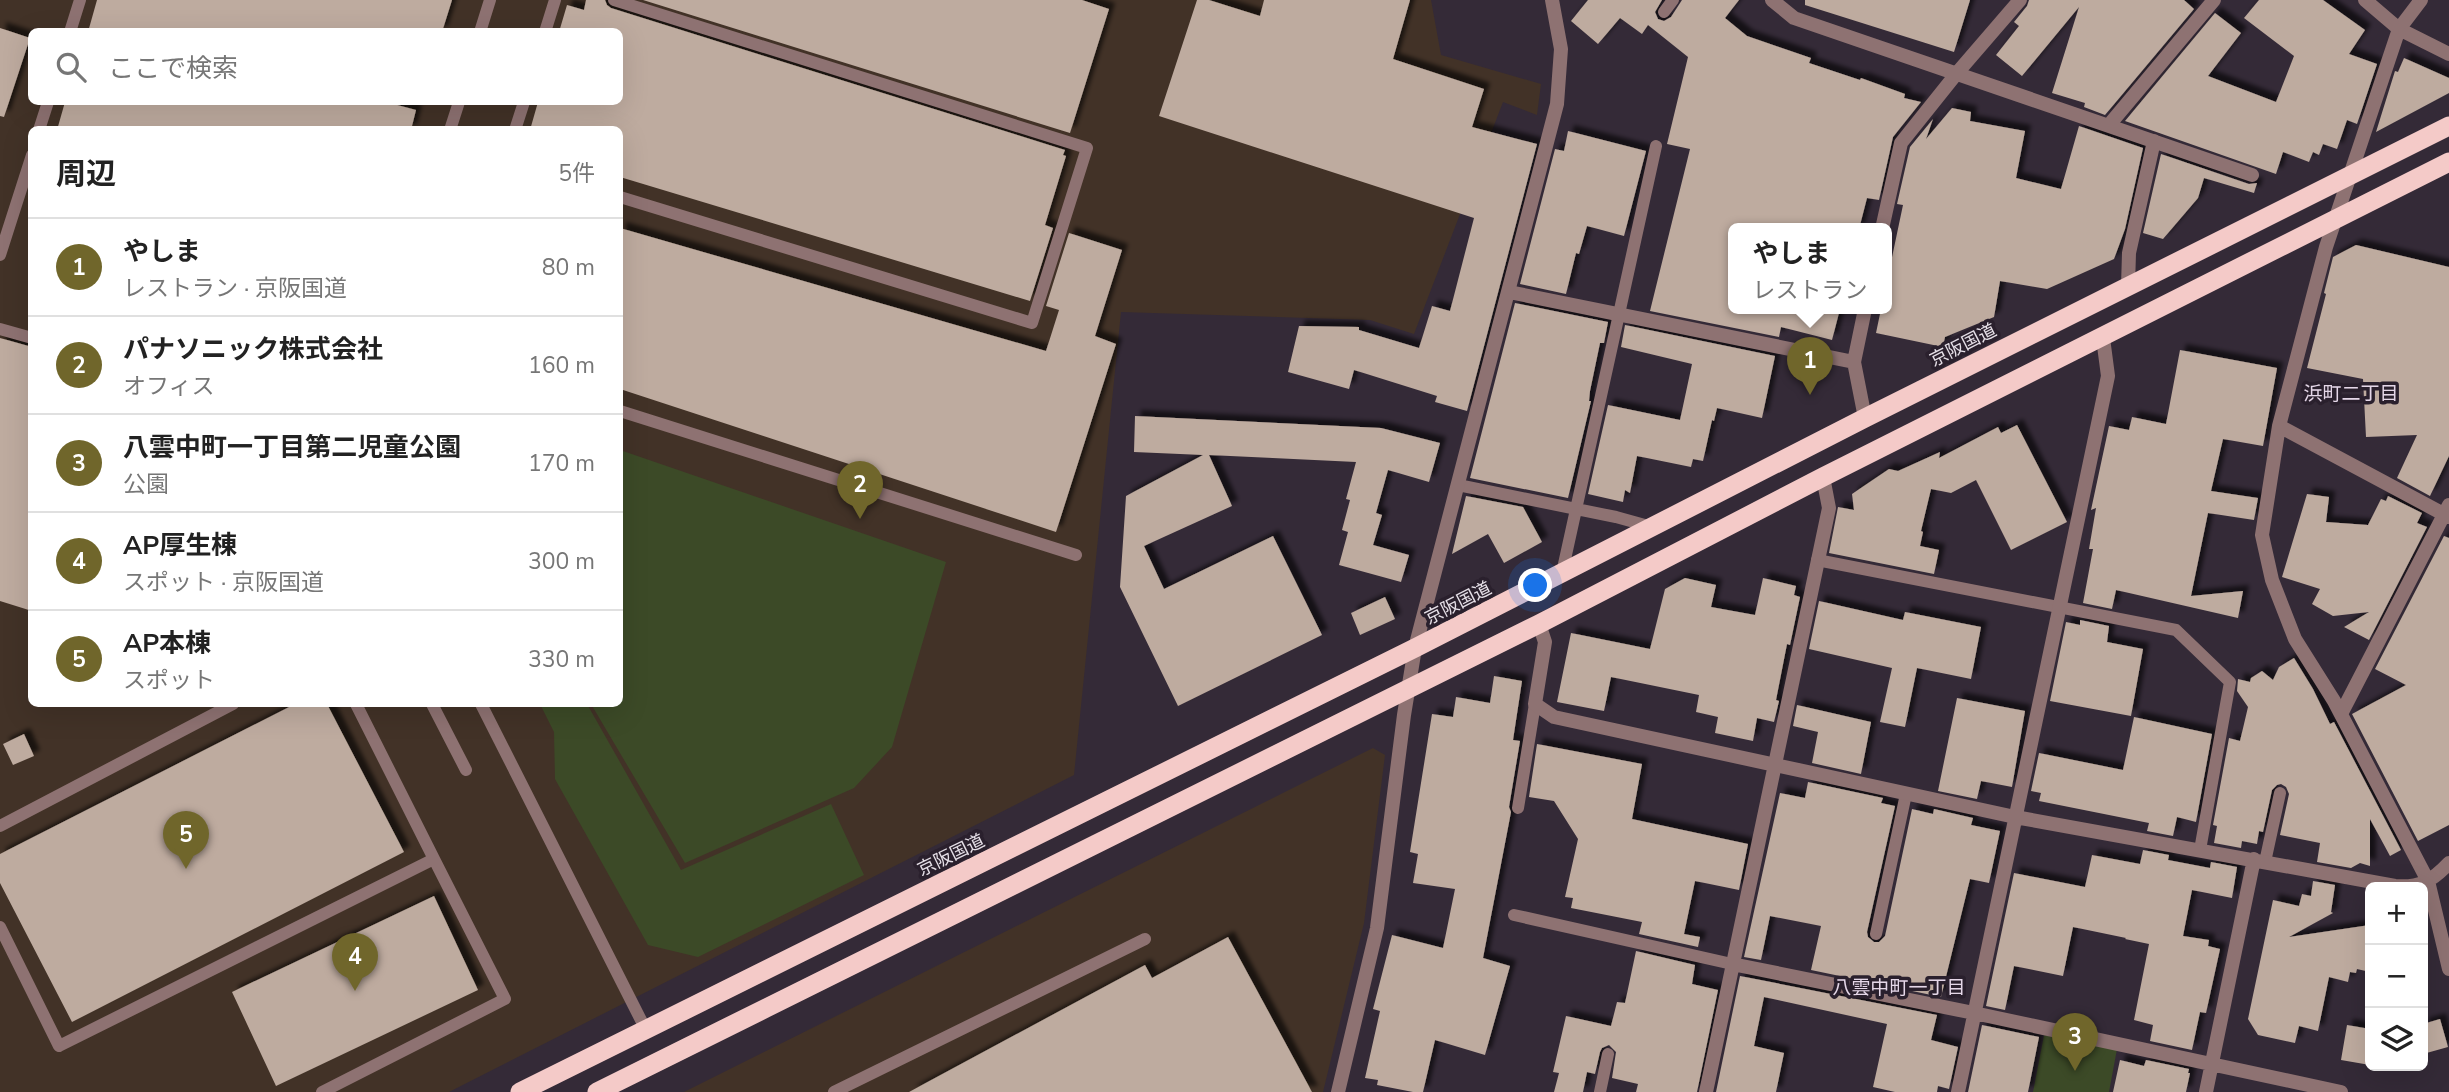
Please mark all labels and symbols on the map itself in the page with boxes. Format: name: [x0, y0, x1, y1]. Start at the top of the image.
street label: 京阪国道: [1925, 318, 2001, 372]
pin: 1: [1787, 337, 1833, 395]
district label: 浜町二丁目: [2303, 381, 2399, 407]
pin: 2: [837, 461, 883, 519]
your location: [1518, 568, 1552, 602]
street label: 京阪国道: [1420, 576, 1496, 630]
pin: 5: [163, 811, 209, 869]
street label: 京阪国道: [913, 828, 989, 882]
pin: 4: [332, 933, 378, 991]
district label: 八雲中町一丁目: [1832, 975, 1966, 1001]
pin: 3: [2052, 1013, 2098, 1071]

